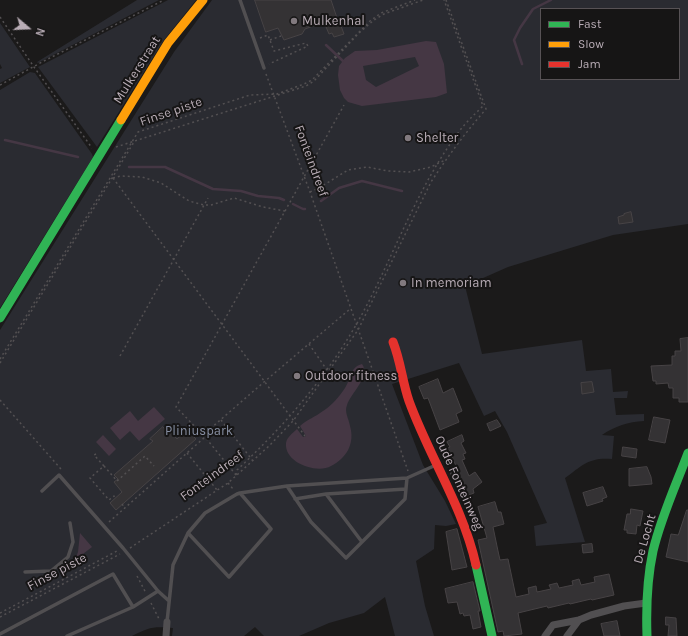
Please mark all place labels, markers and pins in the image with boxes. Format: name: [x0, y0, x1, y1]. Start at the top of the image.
place label: Mulkenhal: [302, 13, 365, 29]
marker: Mulkenhal: [289, 16, 299, 26]
place label: Shelter: [416, 130, 458, 146]
marker: Shelter: [403, 133, 413, 143]
place label: In memoriam: [411, 275, 492, 291]
marker: In memoriam: [398, 278, 408, 288]
place label: Outdoor fitness: [305, 368, 397, 384]
marker: Outdoor fitness: [292, 371, 302, 381]

